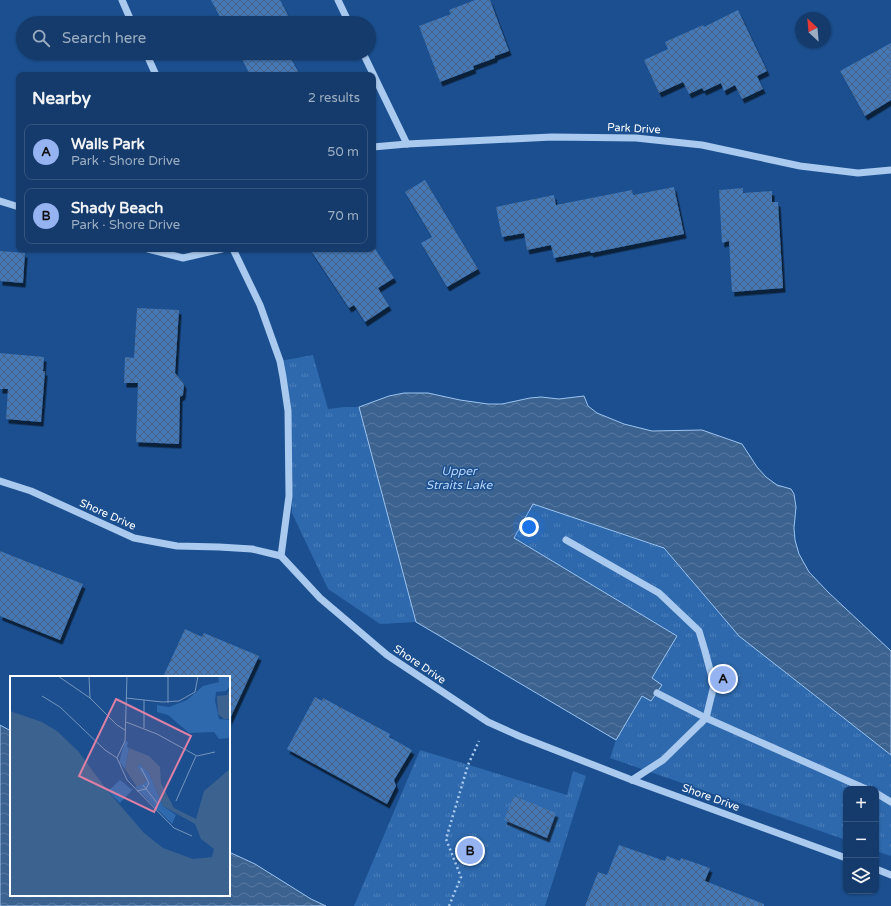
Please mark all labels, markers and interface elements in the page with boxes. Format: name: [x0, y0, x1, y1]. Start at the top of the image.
north arrow: [795, 12, 831, 48]
search box: [16, 16, 376, 60]
icon: search: [30, 27, 52, 49]
text: Search here: [62, 29, 146, 47]
text: Nearby: [32, 88, 91, 109]
text: 2 results: [308, 90, 360, 106]
street label: Park Drive: [607, 121, 661, 136]
text: Walls Park: [71, 135, 145, 153]
text: A: [41, 144, 51, 160]
text: 50 m: [327, 144, 359, 160]
text: Park · Shore Drive: [71, 153, 180, 169]
text: Shady Beach: [71, 199, 163, 217]
text: B: [41, 208, 51, 224]
text: 70 m: [327, 208, 359, 224]
text: Park · Shore Drive: [71, 217, 180, 233]
water label: Upper Straits Lake: [426, 464, 493, 492]
street label: Shore Drive: [78, 496, 138, 533]
your location: [519, 517, 539, 537]
street label: Shore Drive: [391, 642, 448, 687]
pin: A: [710, 664, 736, 694]
inset map: [10, 676, 230, 896]
street label: Shore Drive: [680, 781, 741, 814]
map controls: [843, 786, 879, 894]
button: +: [843, 786, 879, 822]
button: −: [843, 822, 879, 858]
pin: B: [457, 836, 483, 866]
button: layers: [843, 858, 879, 894]

